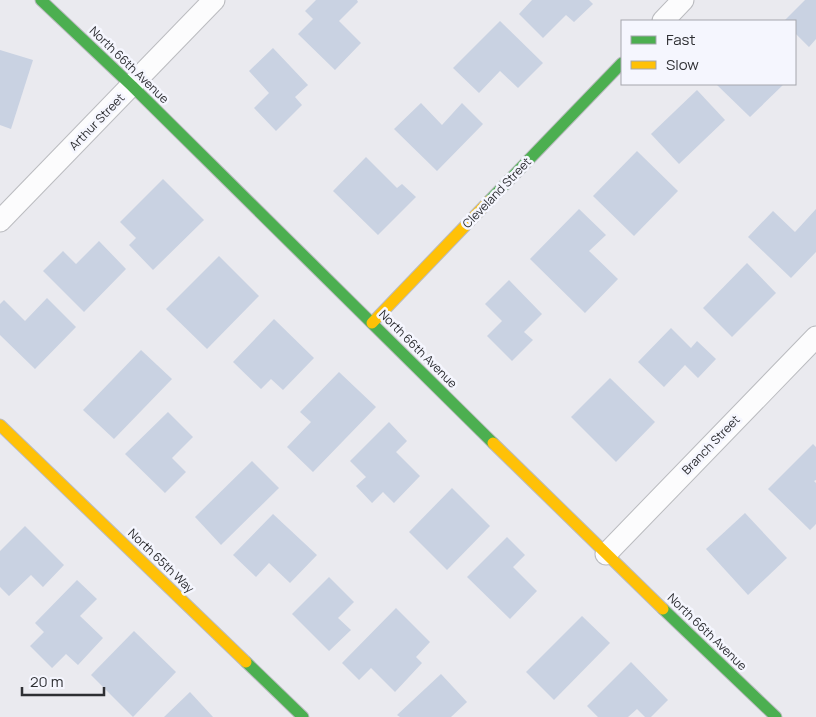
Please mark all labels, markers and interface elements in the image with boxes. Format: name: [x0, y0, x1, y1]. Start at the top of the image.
legend: [621, 20, 796, 85]
street label: North 66th Avenue: [86, 22, 173, 107]
text: Fast: [666, 29, 695, 50]
text: Slow: [666, 54, 699, 75]
street label: Arthur Street: [65, 89, 128, 154]
street label: Cleveland Street: [458, 153, 535, 232]
street label: North 66th Avenue: [375, 306, 461, 392]
street label: Branch Street: [678, 411, 743, 478]
street label: North 65th Way: [125, 525, 199, 597]
street label: North 66th Avenue: [664, 589, 751, 674]
scale bar: [22, 664, 105, 696]
text: 20 m: [30, 671, 63, 692]

